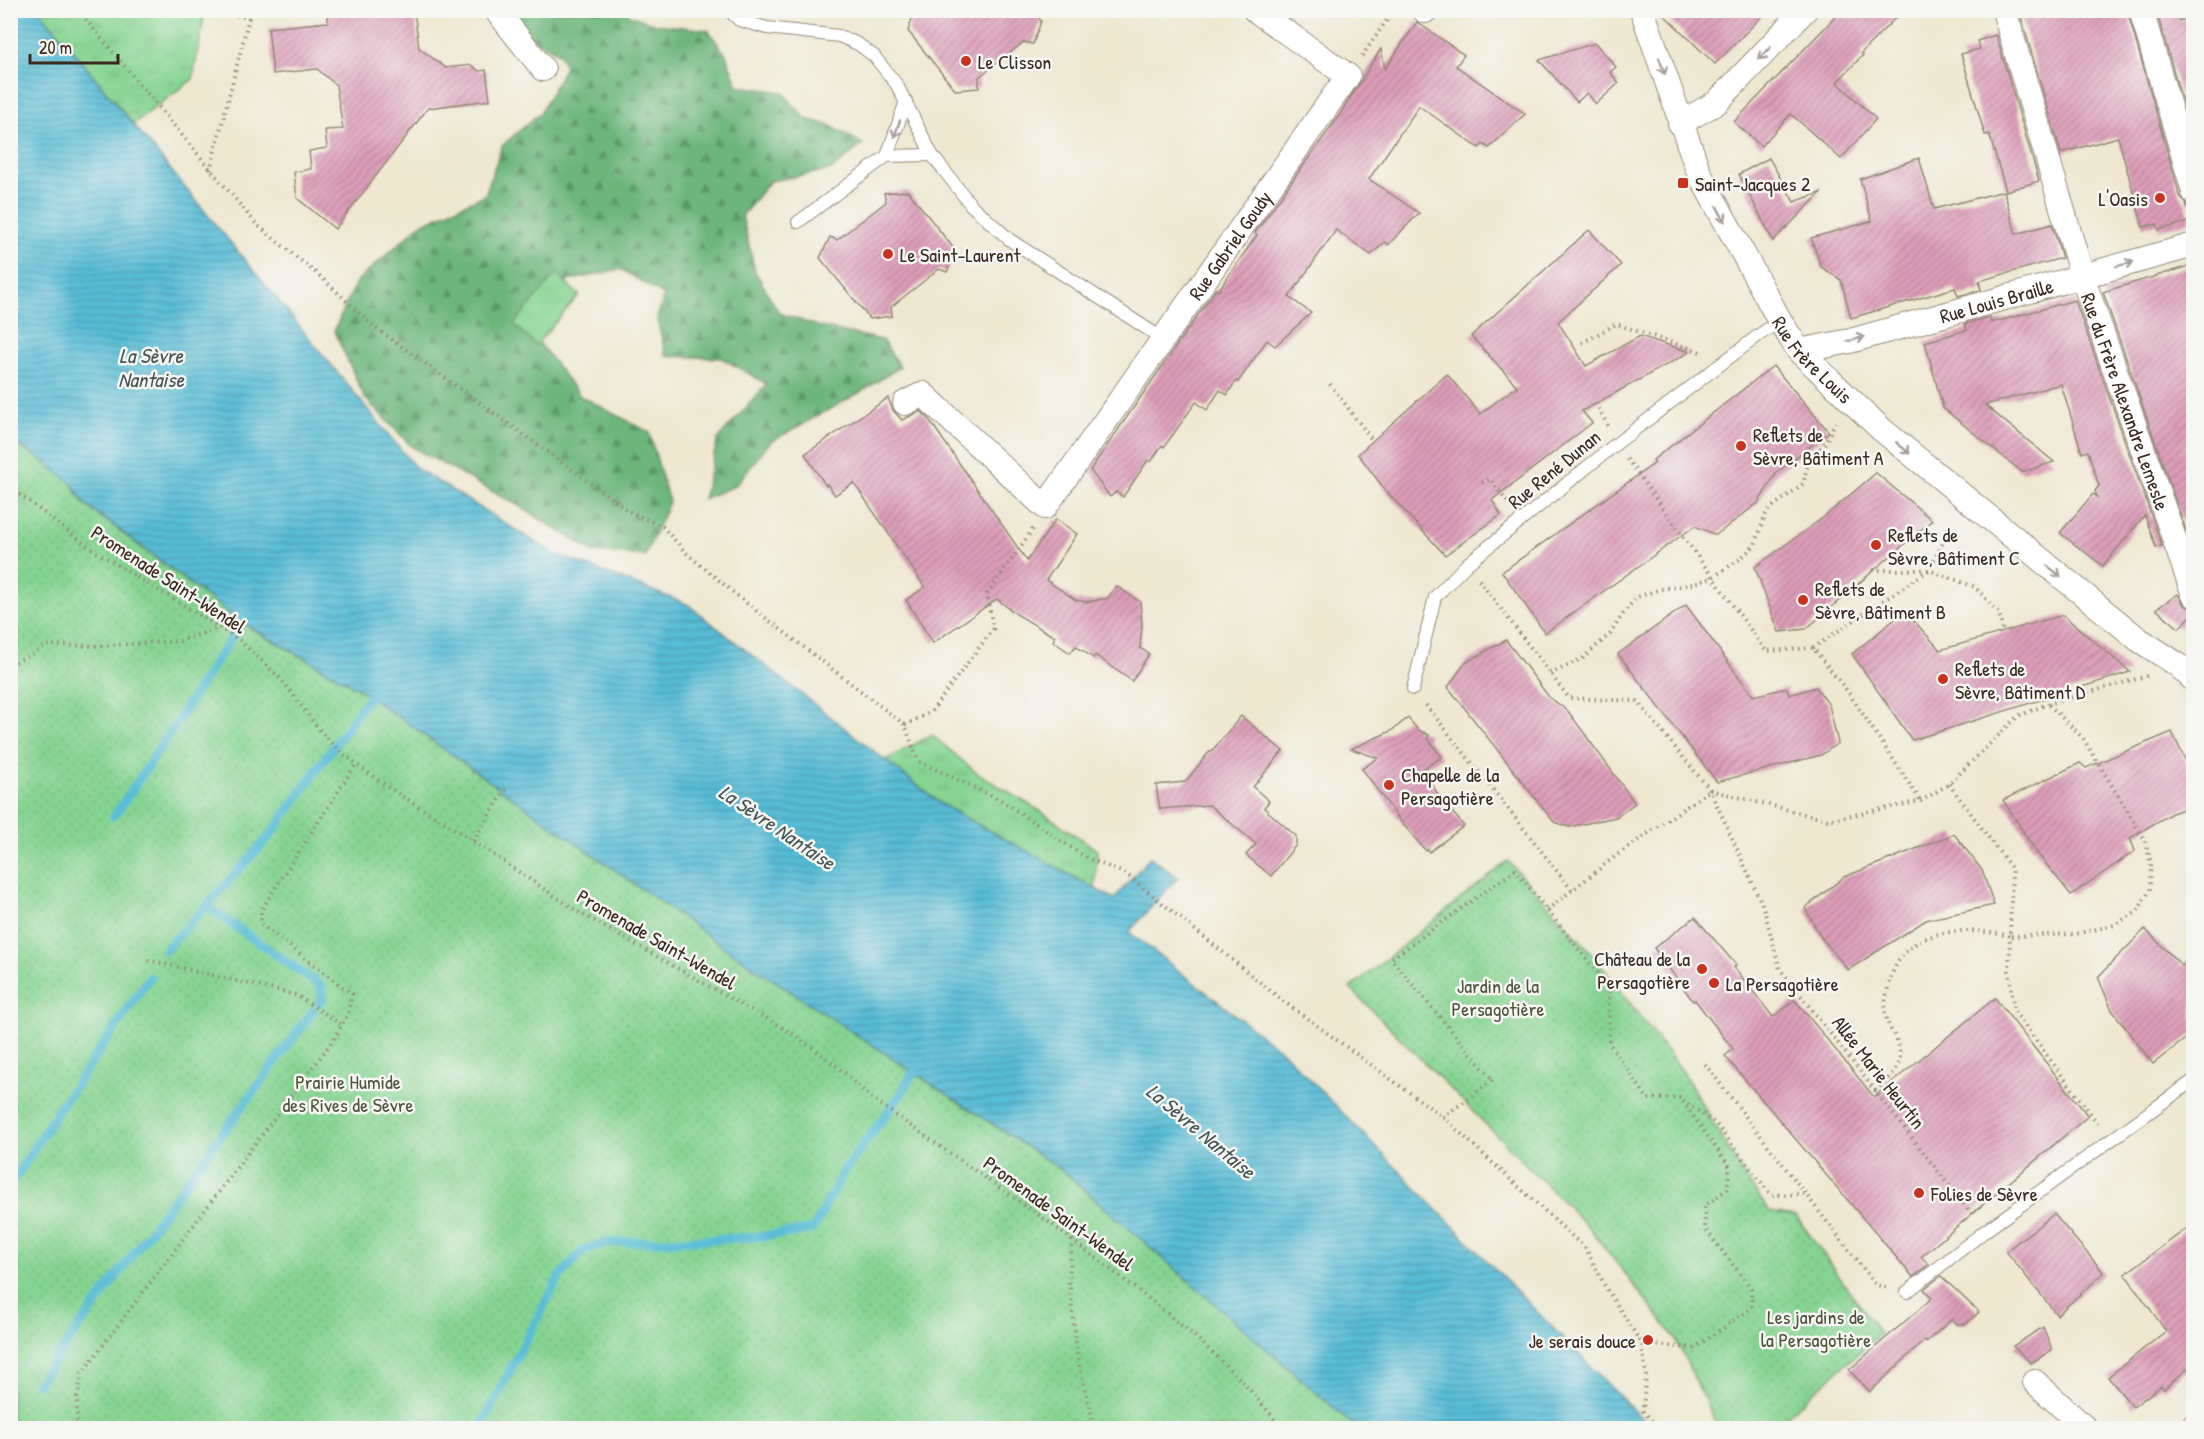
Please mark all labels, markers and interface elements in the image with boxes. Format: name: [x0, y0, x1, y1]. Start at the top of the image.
scale bar: [30, 27, 118, 65]
text: 20 m: [39, 35, 72, 60]
one-way arrow: [1758, 45, 1772, 60]
place label: Le Clisson: [978, 48, 1051, 75]
marker: Le Clisson: [959, 54, 973, 68]
one-way arrow: [1657, 56, 1668, 75]
one-way arrow: [891, 119, 902, 138]
place label: Saint-Jacques 2: [1695, 170, 1811, 197]
marker: Saint-Jacques 2: [1676, 176, 1690, 190]
street label: Rue Gabriel Goudy: [1182, 185, 1277, 305]
place label: L'Oasis: [2098, 185, 2148, 212]
marker: L'Oasis: [2153, 191, 2167, 205]
one-way arrow: [1715, 205, 1727, 222]
place label: Le Saint-Laurent: [900, 241, 1021, 268]
marker: Le Saint-Laurent: [881, 247, 895, 261]
one-way arrow: [2115, 258, 2134, 269]
street label: Rue Louis Braille: [1937, 271, 2056, 329]
street label: Rue du Frère Alexandre Lemesle: [2075, 289, 2177, 514]
street label: Rue Frère Louis: [1767, 311, 1859, 409]
one-way arrow: [1846, 332, 1865, 344]
water label: La Sèvre Nantaise: [118, 341, 185, 394]
place label: Reflets de Sèvre, Bâtiment A: [1753, 421, 1884, 471]
street label: Rue René Dunan: [1502, 423, 1606, 515]
marker: Reflets de Sèvre, Bâtiment A: [1734, 439, 1748, 453]
one-way arrow: [1895, 441, 1911, 454]
street label: Promenade Saint-Wendel: [86, 519, 252, 640]
place label: Reflets de Sèvre, Bâtiment C: [1888, 521, 2020, 571]
marker: Reflets de Sèvre, Bâtiment C: [1869, 538, 1883, 552]
one-way arrow: [2046, 564, 2062, 577]
place label: Reflets de Sèvre, Bâtiment B: [1815, 575, 1946, 625]
marker: Reflets de Sèvre, Bâtiment B: [1796, 593, 1810, 607]
place label: Reflets de Sèvre, Bâtiment D: [1955, 655, 2086, 705]
marker: Reflets de Sèvre, Bâtiment D: [1936, 672, 1950, 686]
place label: Chapelle de la Persagotière: [1401, 761, 1500, 811]
water label: La Sèvre Nantaise: [713, 777, 842, 877]
marker: Chapelle de la Persagotière: [1382, 778, 1396, 792]
street label: Promenade Saint-Wendel: [572, 882, 742, 996]
place label: Château de la Persagotière: [1594, 945, 1690, 995]
marker: Château de la Persagotière: [1695, 962, 1709, 976]
place label: La Persagotière: [1726, 970, 1839, 997]
park label: Jardin de la Persagotière: [1452, 972, 1544, 1022]
marker: La Persagotière: [1707, 976, 1721, 990]
street label: Allée Marie Heurtin: [1826, 1010, 1932, 1134]
park label: Prairie Humide des Rives de Sèvre: [282, 1068, 414, 1118]
water label: La Sèvre Nantaise: [1140, 1077, 1263, 1186]
street label: Promenade Saint-Wendel: [978, 1149, 1140, 1277]
place label: Folies de Sèvre: [1930, 1180, 2038, 1207]
marker: Folies de Sèvre: [1912, 1186, 1926, 1200]
park label: Les jardins de la Persagotière: [1761, 1303, 1871, 1353]
place label: Je serais douce: [1528, 1327, 1636, 1354]
marker: Je serais douce: [1641, 1333, 1655, 1347]

